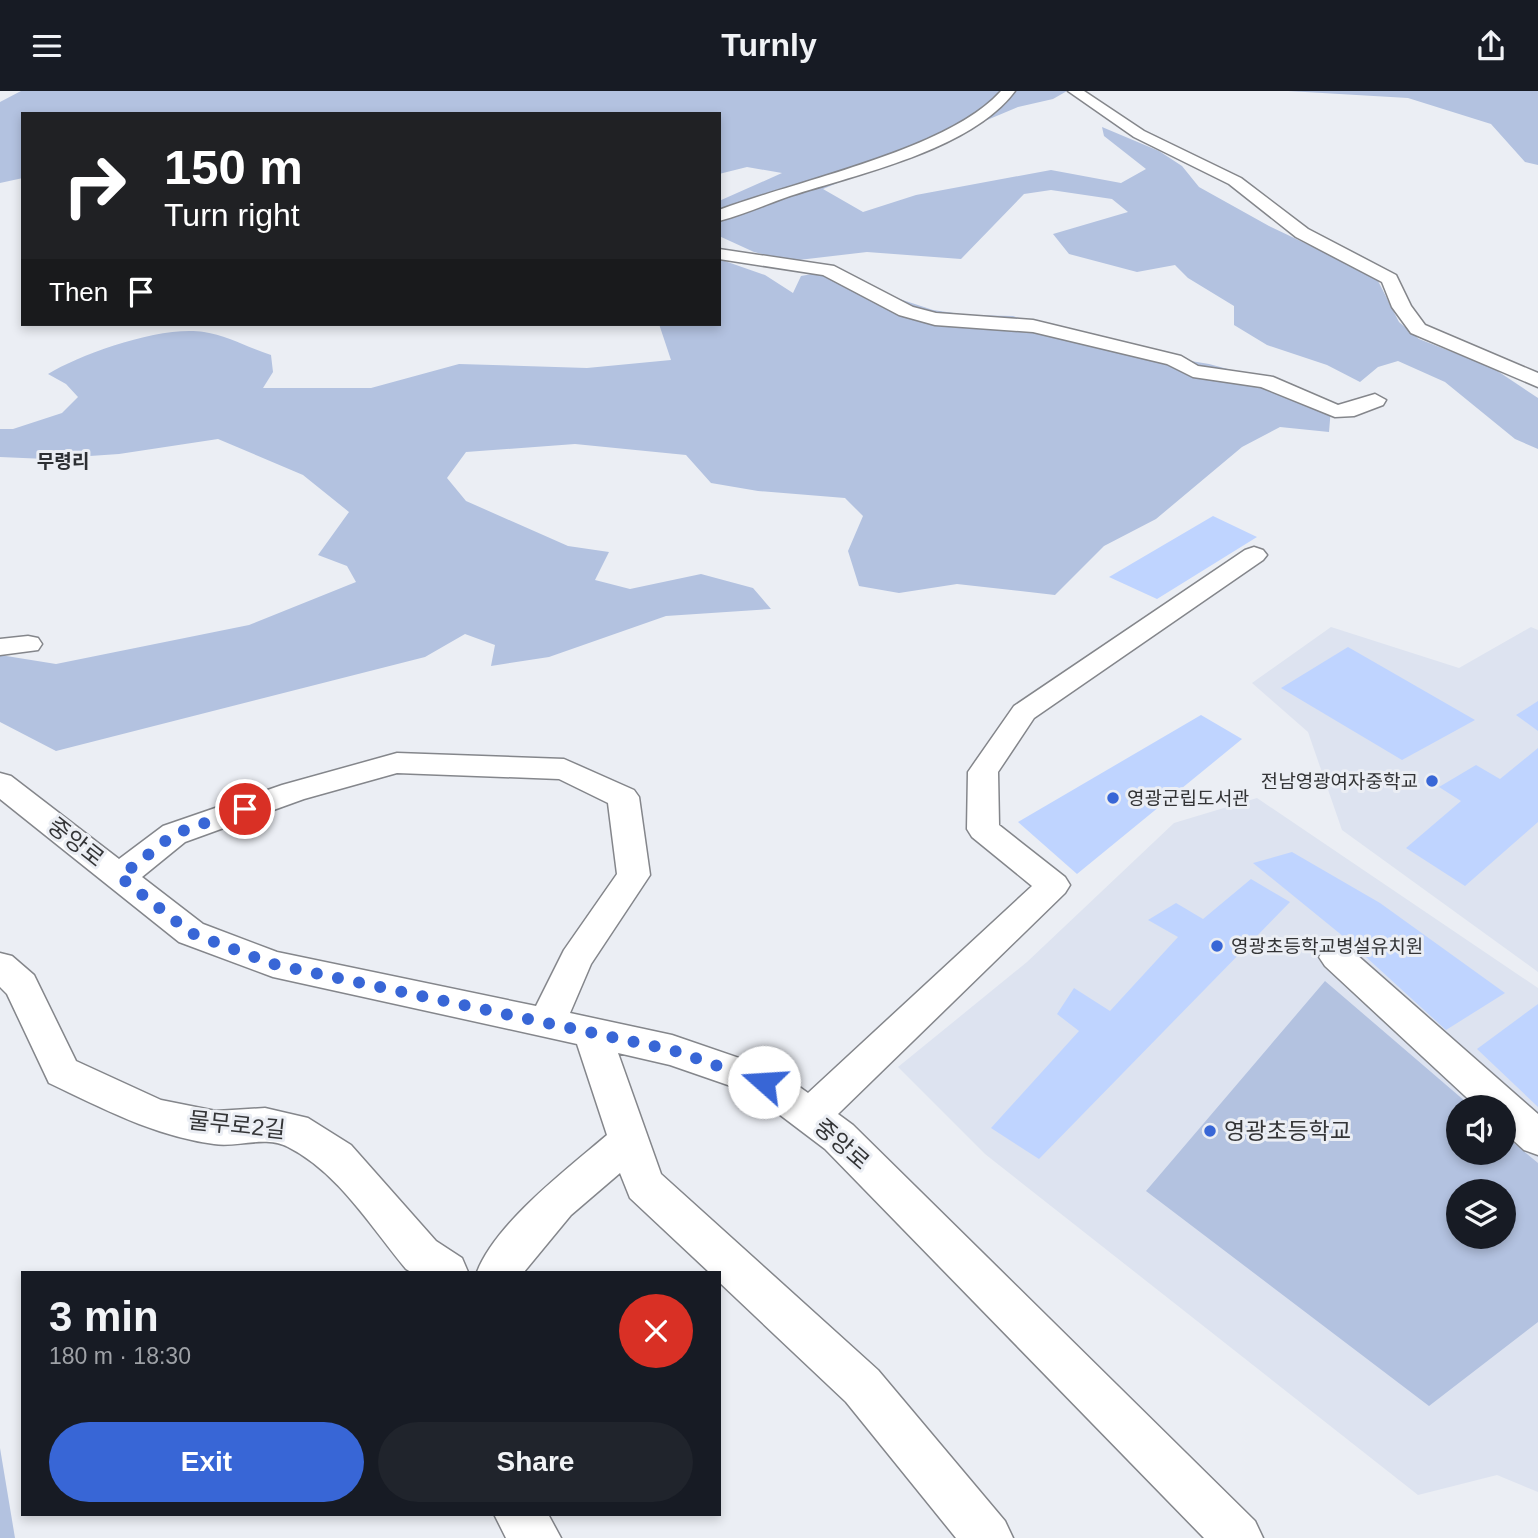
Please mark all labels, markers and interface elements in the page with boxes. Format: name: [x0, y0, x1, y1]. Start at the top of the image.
icon: menu: [28, 27, 66, 65]
text: Turnly: [721, 27, 817, 63]
icon: share: [1472, 27, 1510, 65]
icon: right: [49, 140, 140, 231]
text: 150 m: [164, 140, 303, 194]
text: Turn right: [164, 197, 300, 233]
icon: arrive: [122, 273, 160, 311]
text: Then: [49, 277, 108, 307]
district label: 무령리: [37, 451, 89, 472]
place label: 전남영광여자중학교: [1261, 771, 1418, 792]
marker: 전남영광여자중학교: [1424, 773, 1440, 789]
pin: [215, 779, 275, 839]
place label: 영광군립도서관: [1127, 788, 1249, 809]
icon: arrive: [226, 790, 264, 828]
marker: 영광군립도서관: [1105, 790, 1121, 806]
street label: 중앙로: [43, 812, 109, 872]
place label: 영광초등학교병설유치원: [1231, 936, 1423, 957]
marker: 영광초등학교병설유치원: [1209, 938, 1225, 954]
position arrow: [727, 1045, 801, 1119]
map controls: [1446, 1095, 1516, 1249]
button: sound: [1446, 1095, 1516, 1165]
street label: 물무로2길: [187, 1107, 287, 1143]
street label: 중앙로: [810, 1113, 874, 1175]
place label: 영광초등학교: [1224, 1118, 1351, 1144]
marker: 영광초등학교: [1202, 1123, 1218, 1139]
button: layers: [1446, 1179, 1516, 1249]
text: 3 min: [49, 1293, 159, 1340]
button: close: [619, 1294, 693, 1368]
text: 180 m · 18:30: [49, 1343, 191, 1369]
button: Exit: [49, 1422, 364, 1502]
button: Share: [378, 1422, 693, 1502]

